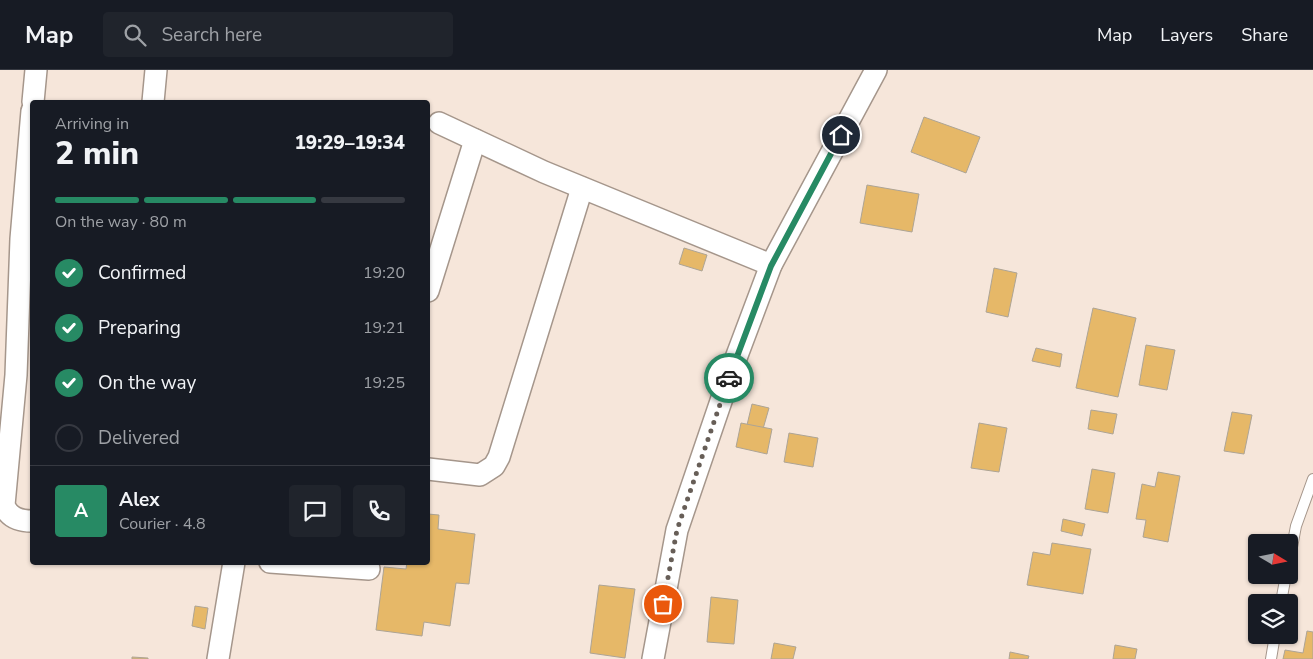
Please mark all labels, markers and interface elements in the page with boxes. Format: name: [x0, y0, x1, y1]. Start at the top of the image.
search box: [103, 12, 453, 57]
text: Map: [25, 19, 73, 51]
icon: search: [121, 21, 149, 49]
text: Search here: [161, 22, 262, 48]
text: Map: [1097, 23, 1132, 47]
text: Layers: [1160, 23, 1213, 47]
text: Share: [1241, 23, 1288, 47]
text: Arriving in: [55, 113, 129, 135]
pin: [820, 114, 862, 156]
icon: home: [827, 121, 855, 149]
text: 19:29–19:34: [294, 130, 405, 156]
text: 2 min: [55, 132, 139, 175]
text: On the way · 80 m: [55, 211, 187, 233]
icon: check: [55, 259, 83, 287]
text: Confirmed: [98, 260, 186, 286]
text: 19:20: [363, 262, 405, 284]
icon: check: [55, 314, 83, 342]
text: Preparing: [98, 315, 181, 341]
text: 19:21: [363, 317, 405, 339]
courier: [704, 353, 754, 403]
icon: car: [715, 364, 743, 392]
icon: check: [55, 369, 83, 397]
text: On the way: [98, 370, 196, 396]
text: 19:25: [363, 372, 405, 394]
text: Delivered: [98, 425, 180, 451]
button: chat: [289, 485, 341, 537]
button: phone: [353, 485, 405, 537]
text: Alex: [119, 487, 160, 513]
text: A: [74, 498, 88, 524]
text: Courier · 4.8: [119, 513, 205, 535]
north arrow: [1248, 534, 1298, 584]
map controls: [1248, 534, 1298, 644]
pin: [642, 583, 684, 625]
icon: bag: [649, 590, 677, 618]
button: layers: [1248, 594, 1298, 644]

